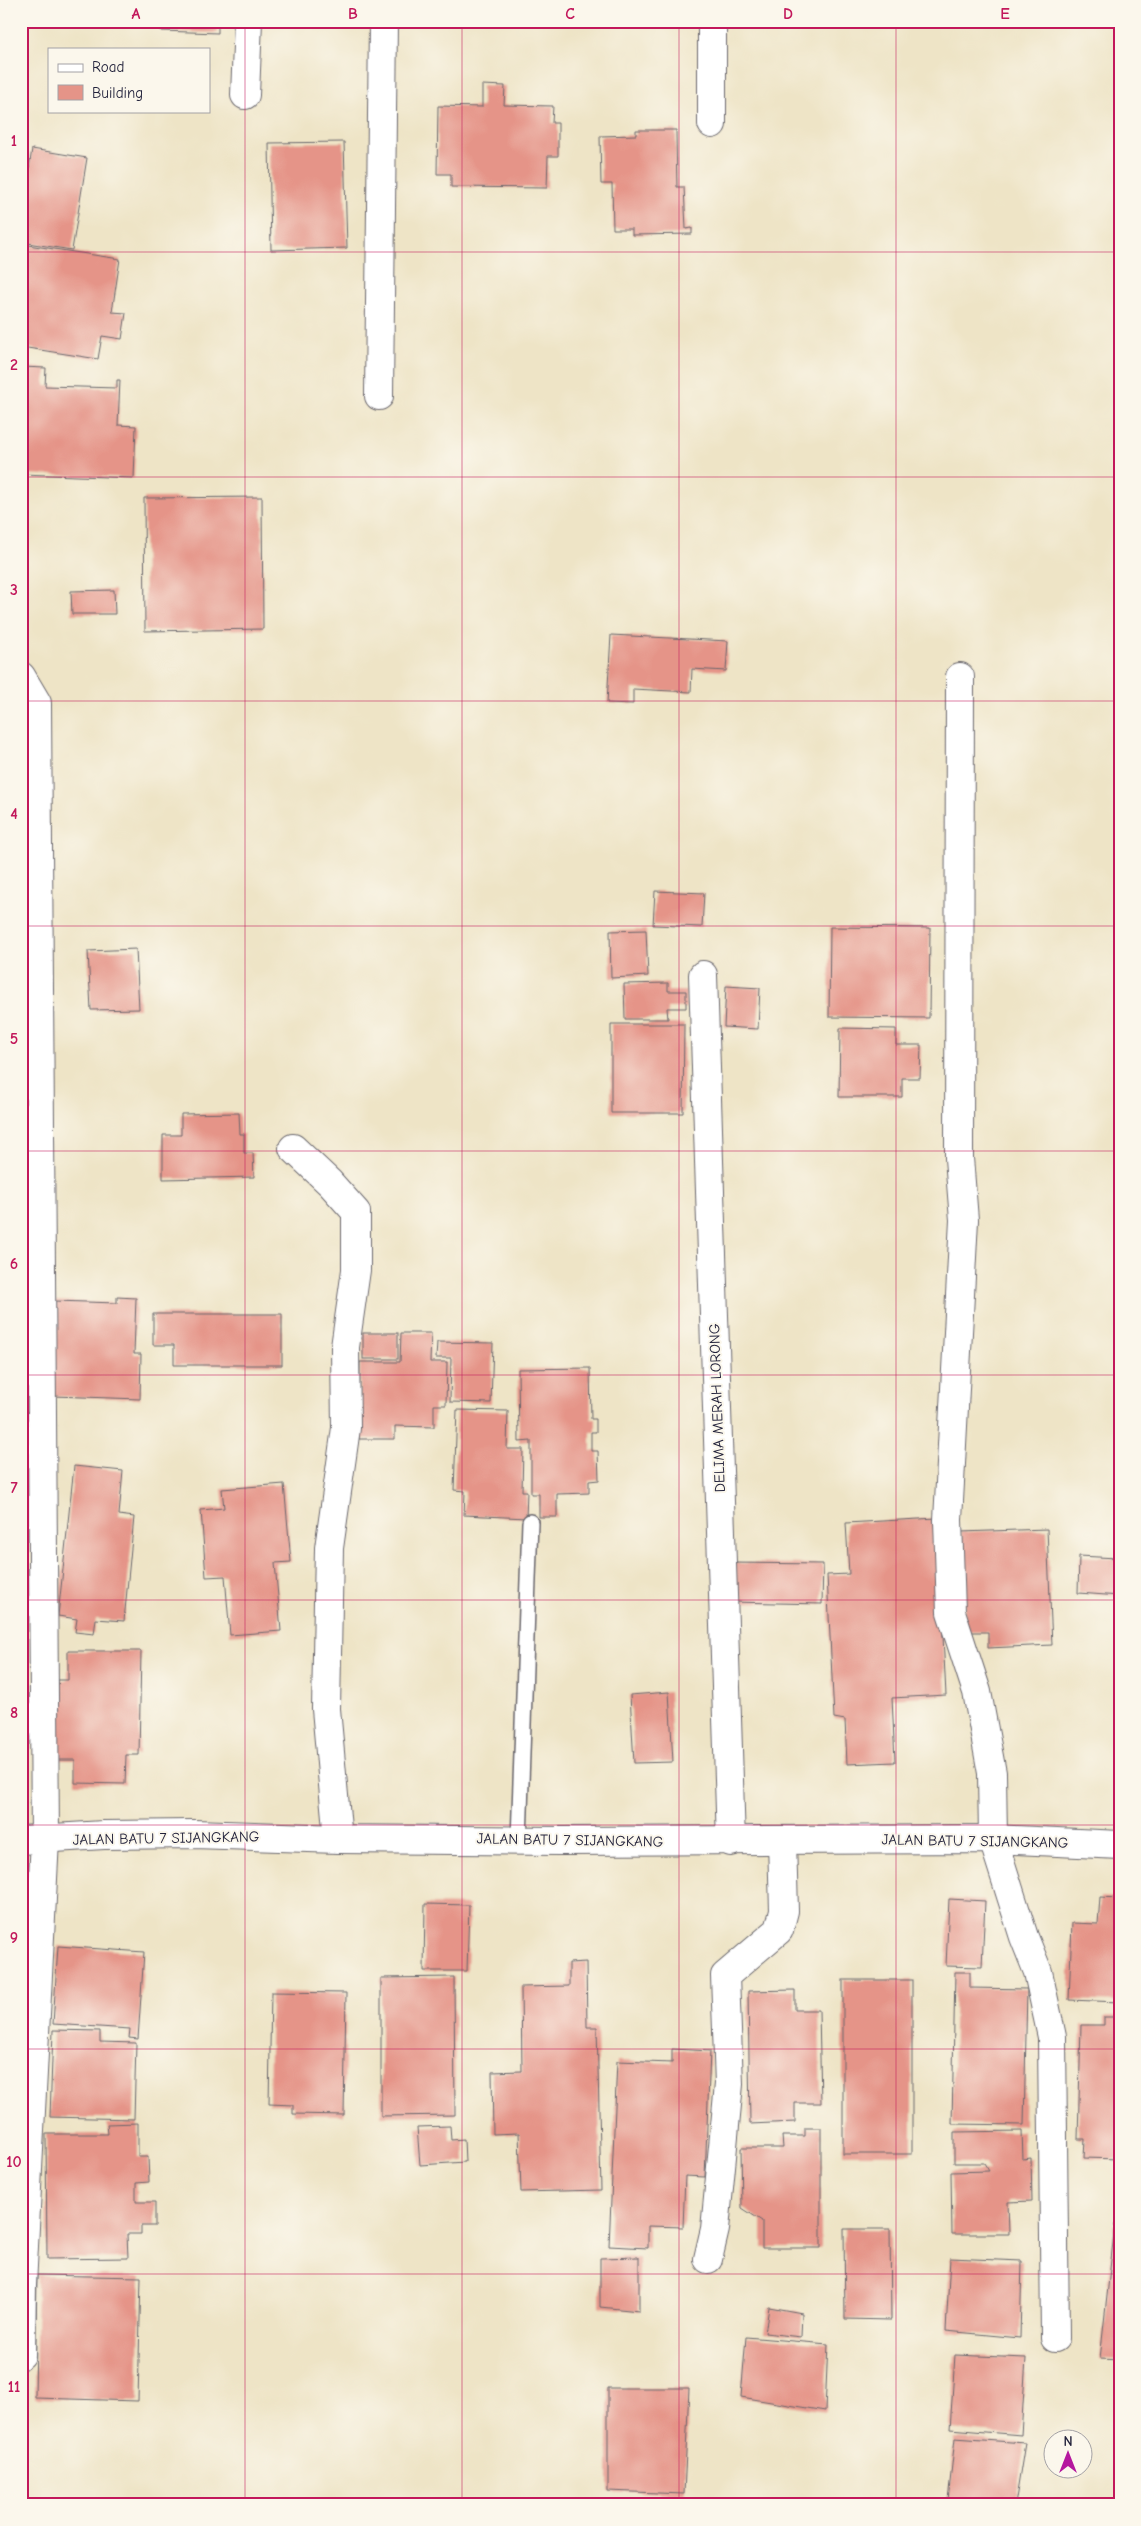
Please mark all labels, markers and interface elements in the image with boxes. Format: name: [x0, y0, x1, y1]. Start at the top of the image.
text: A: [132, 5, 141, 23]
text: B: [348, 5, 358, 23]
text: C: [565, 5, 575, 23]
text: D: [783, 5, 793, 23]
text: E: [1000, 5, 1010, 23]
legend: [48, 48, 210, 112]
text: Road: [92, 58, 124, 76]
text: Building: [92, 84, 143, 102]
text: 1: [11, 132, 17, 150]
text: 2: [10, 356, 18, 374]
text: 3: [10, 581, 18, 599]
text: 4: [10, 805, 18, 823]
text: 5: [10, 1030, 18, 1048]
text: 6: [10, 1255, 18, 1273]
street label: DELIMA MERAH LORONG: [705, 1323, 729, 1493]
text: 7: [10, 1479, 18, 1497]
text: 8: [10, 1704, 18, 1722]
street label: JALAN BATU 7 SIJANGKANG: [72, 1827, 260, 1849]
street label: JALAN BATU 7 SIJANGKANG: [476, 1829, 664, 1851]
street label: JALAN BATU 7 SIJANGKANG: [881, 1830, 1069, 1852]
text: 9: [10, 1929, 18, 1947]
text: 10: [6, 2153, 22, 2171]
text: 11: [8, 2378, 20, 2396]
north arrow: [1044, 2428, 1094, 2478]
text: N: [1063, 2433, 1073, 2450]

